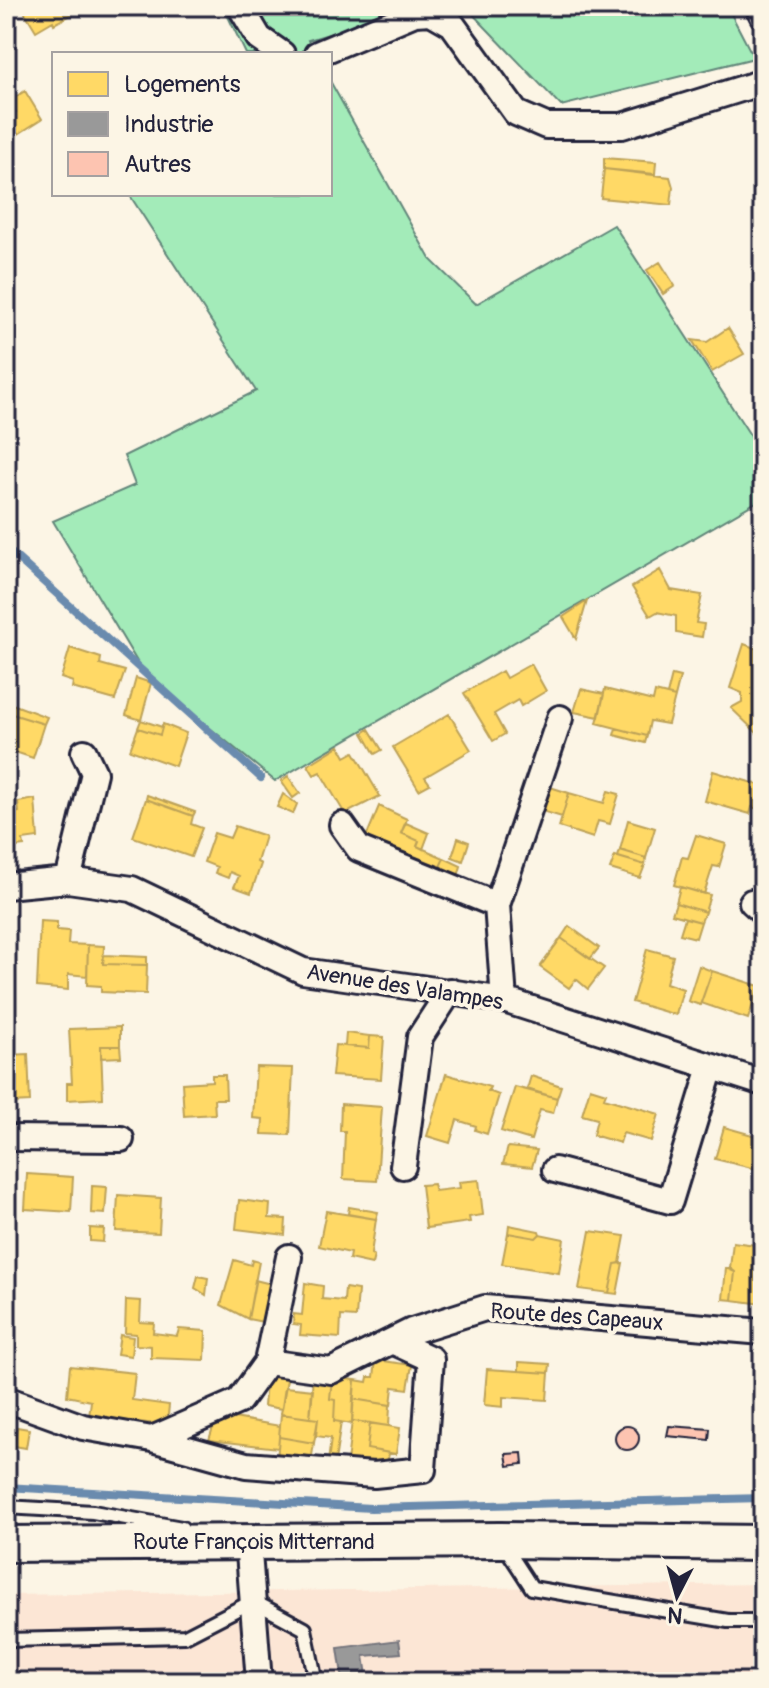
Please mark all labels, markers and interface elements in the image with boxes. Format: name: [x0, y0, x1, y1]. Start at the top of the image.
legend: [52, 52, 332, 196]
text: Logements: [124, 70, 241, 99]
text: Industrie: [124, 110, 213, 139]
text: Autres: [124, 150, 191, 179]
street label: Avenue des Valampes: [305, 958, 505, 1016]
street label: Route des Capeaux: [489, 1297, 664, 1337]
street label: Route François Mitterrand: [133, 1528, 375, 1556]
north arrow: [637, 1556, 717, 1636]
text: N: [666, 1600, 684, 1630]

